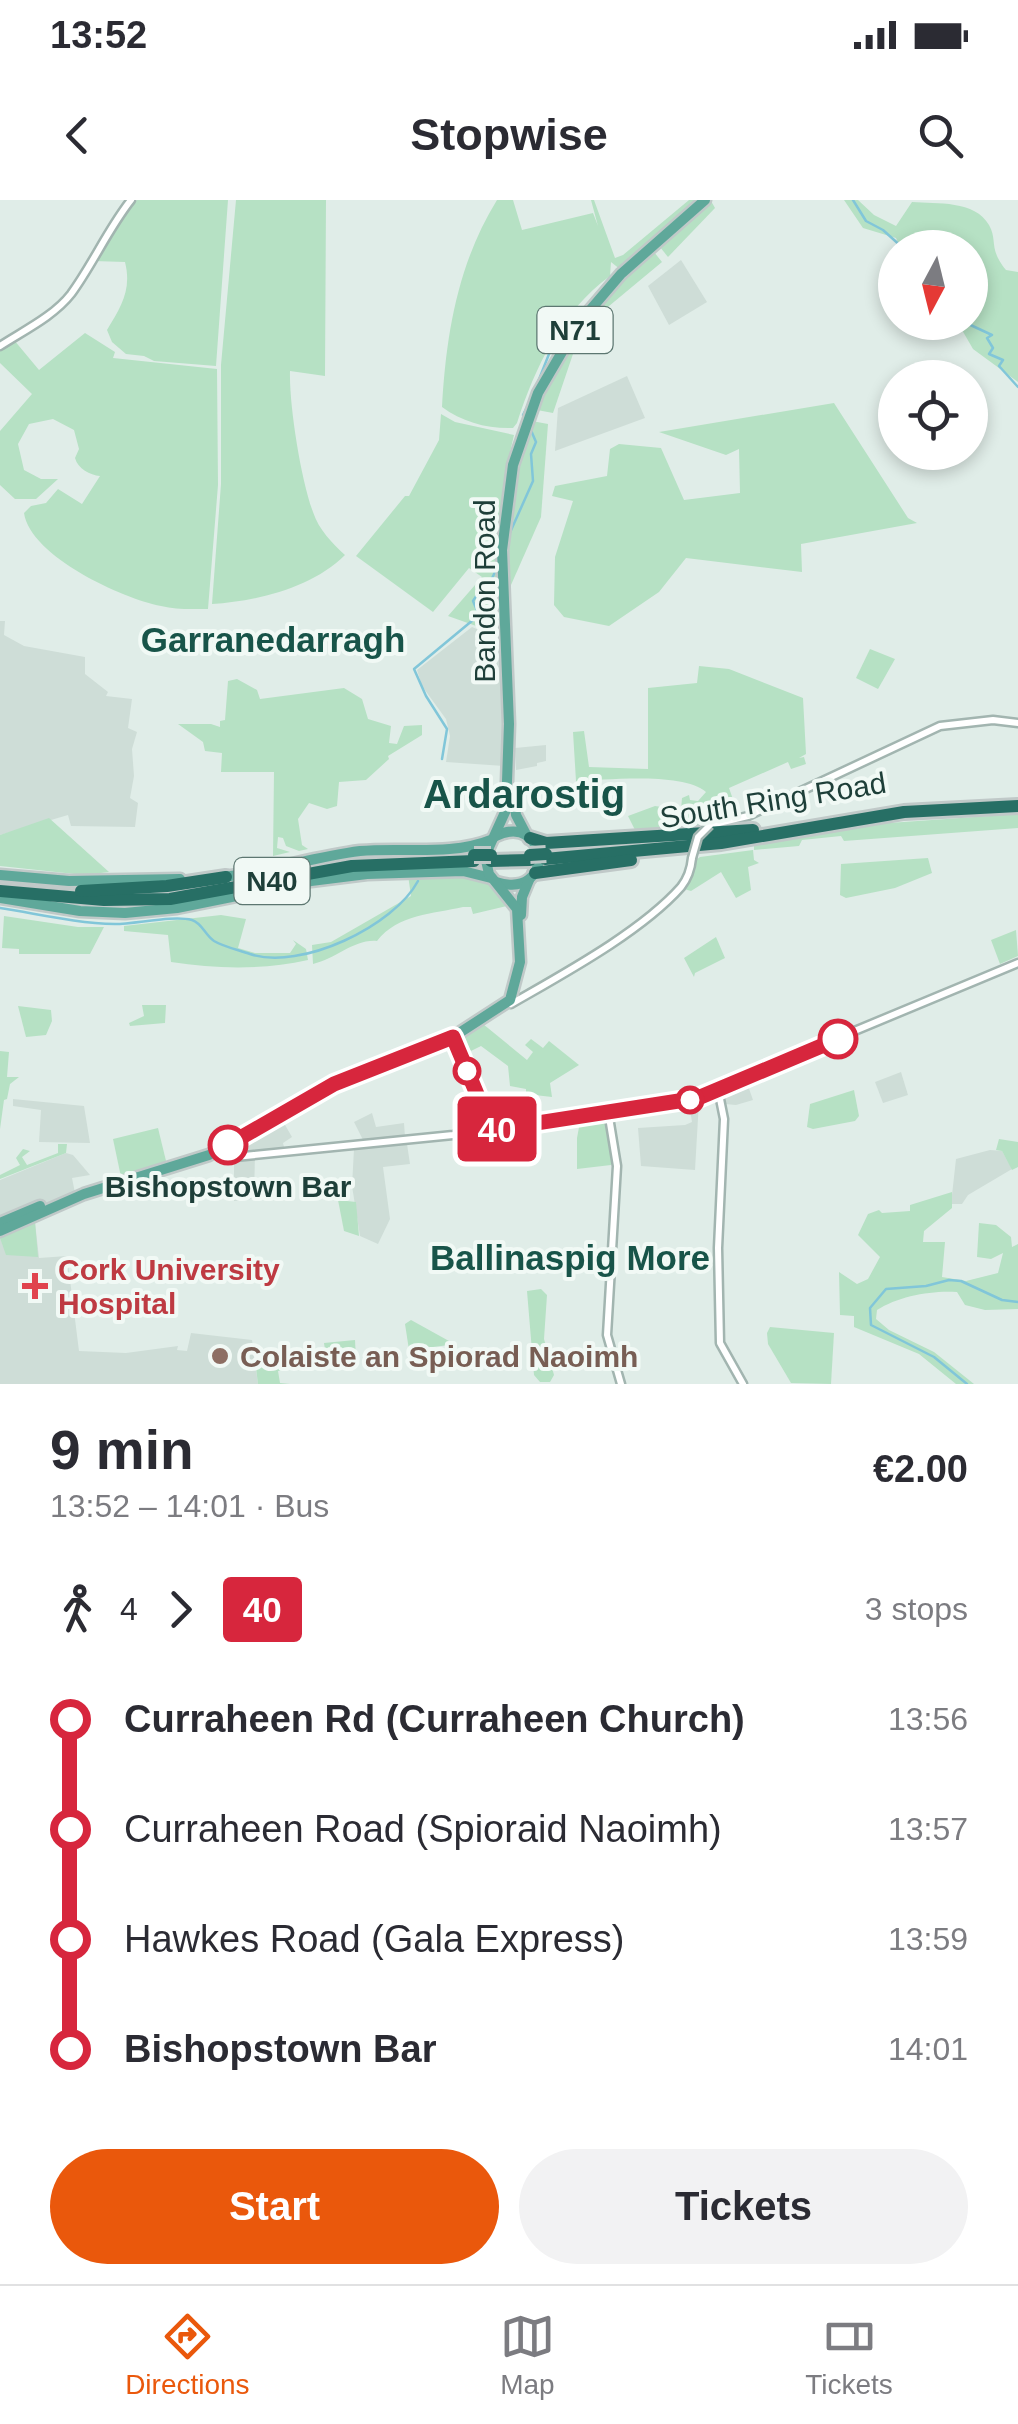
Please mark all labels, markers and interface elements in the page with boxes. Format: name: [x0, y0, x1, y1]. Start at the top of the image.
text: 13:52: [50, 14, 147, 56]
icon: back: [50, 108, 105, 163]
icon: search: [913, 108, 968, 163]
text: Stopwise: [410, 109, 608, 160]
north arrow: [878, 230, 988, 340]
map controls: [878, 230, 988, 470]
road number: N71: [538, 307, 612, 353]
button: locate: [878, 360, 988, 470]
street label: Bandon Road: [468, 499, 501, 683]
district label: Garranedarragh: [141, 620, 405, 659]
street label: South Ring Road: [658, 766, 888, 834]
district label: Ardarostig: [423, 772, 625, 816]
road number: N40: [234, 858, 310, 904]
unlabelled marker: [819, 1020, 857, 1058]
unlabelled marker: [454, 1058, 480, 1084]
unlabelled marker: [677, 1087, 703, 1113]
line badge: 40: [452, 1096, 542, 1162]
text: 40: [478, 1110, 516, 1149]
marker: Bishopstown Bar: [209, 1126, 247, 1164]
place label: Bishopstown Bar: [105, 1170, 352, 1203]
district label: Ballinaspig More: [430, 1238, 710, 1277]
place label: Cork University Hospital: [58, 1253, 280, 1320]
marker: Cork University Hospital: [22, 1273, 48, 1299]
place label: Colaiste an Spiorad Naoimh: [240, 1340, 638, 1373]
marker: Colaiste an Spiorad Naoimh: [209, 1345, 231, 1367]
text: 9 min: [50, 1419, 194, 1481]
text: €2.00: [873, 1448, 968, 1490]
text: 13:52 – 14:01 · Bus: [50, 1488, 329, 1524]
icon: walk: [50, 1582, 105, 1637]
icon: forward: [153, 1582, 208, 1637]
text: 40: [243, 1590, 282, 1629]
text: 4: [120, 1591, 138, 1627]
text: 3 stops: [865, 1591, 968, 1627]
text: Curraheen Rd (Curraheen Church): [124, 1698, 745, 1740]
text: 13:56: [888, 1701, 968, 1737]
text: Curraheen Road (Spioraid Naoimh): [124, 1808, 722, 1850]
text: 13:57: [888, 1811, 968, 1847]
text: Hawkes Road (Gala Express): [124, 1918, 625, 1960]
text: 13:59: [888, 1921, 968, 1957]
text: Bishopstown Bar: [124, 2028, 436, 2070]
text: 14:01: [888, 2031, 968, 2067]
button: Start: [50, 2149, 499, 2264]
button: Tickets: [519, 2149, 968, 2264]
tab: Directions: [125, 2309, 250, 2401]
tab: Map: [500, 2309, 555, 2401]
tab: Tickets: [805, 2309, 893, 2401]

